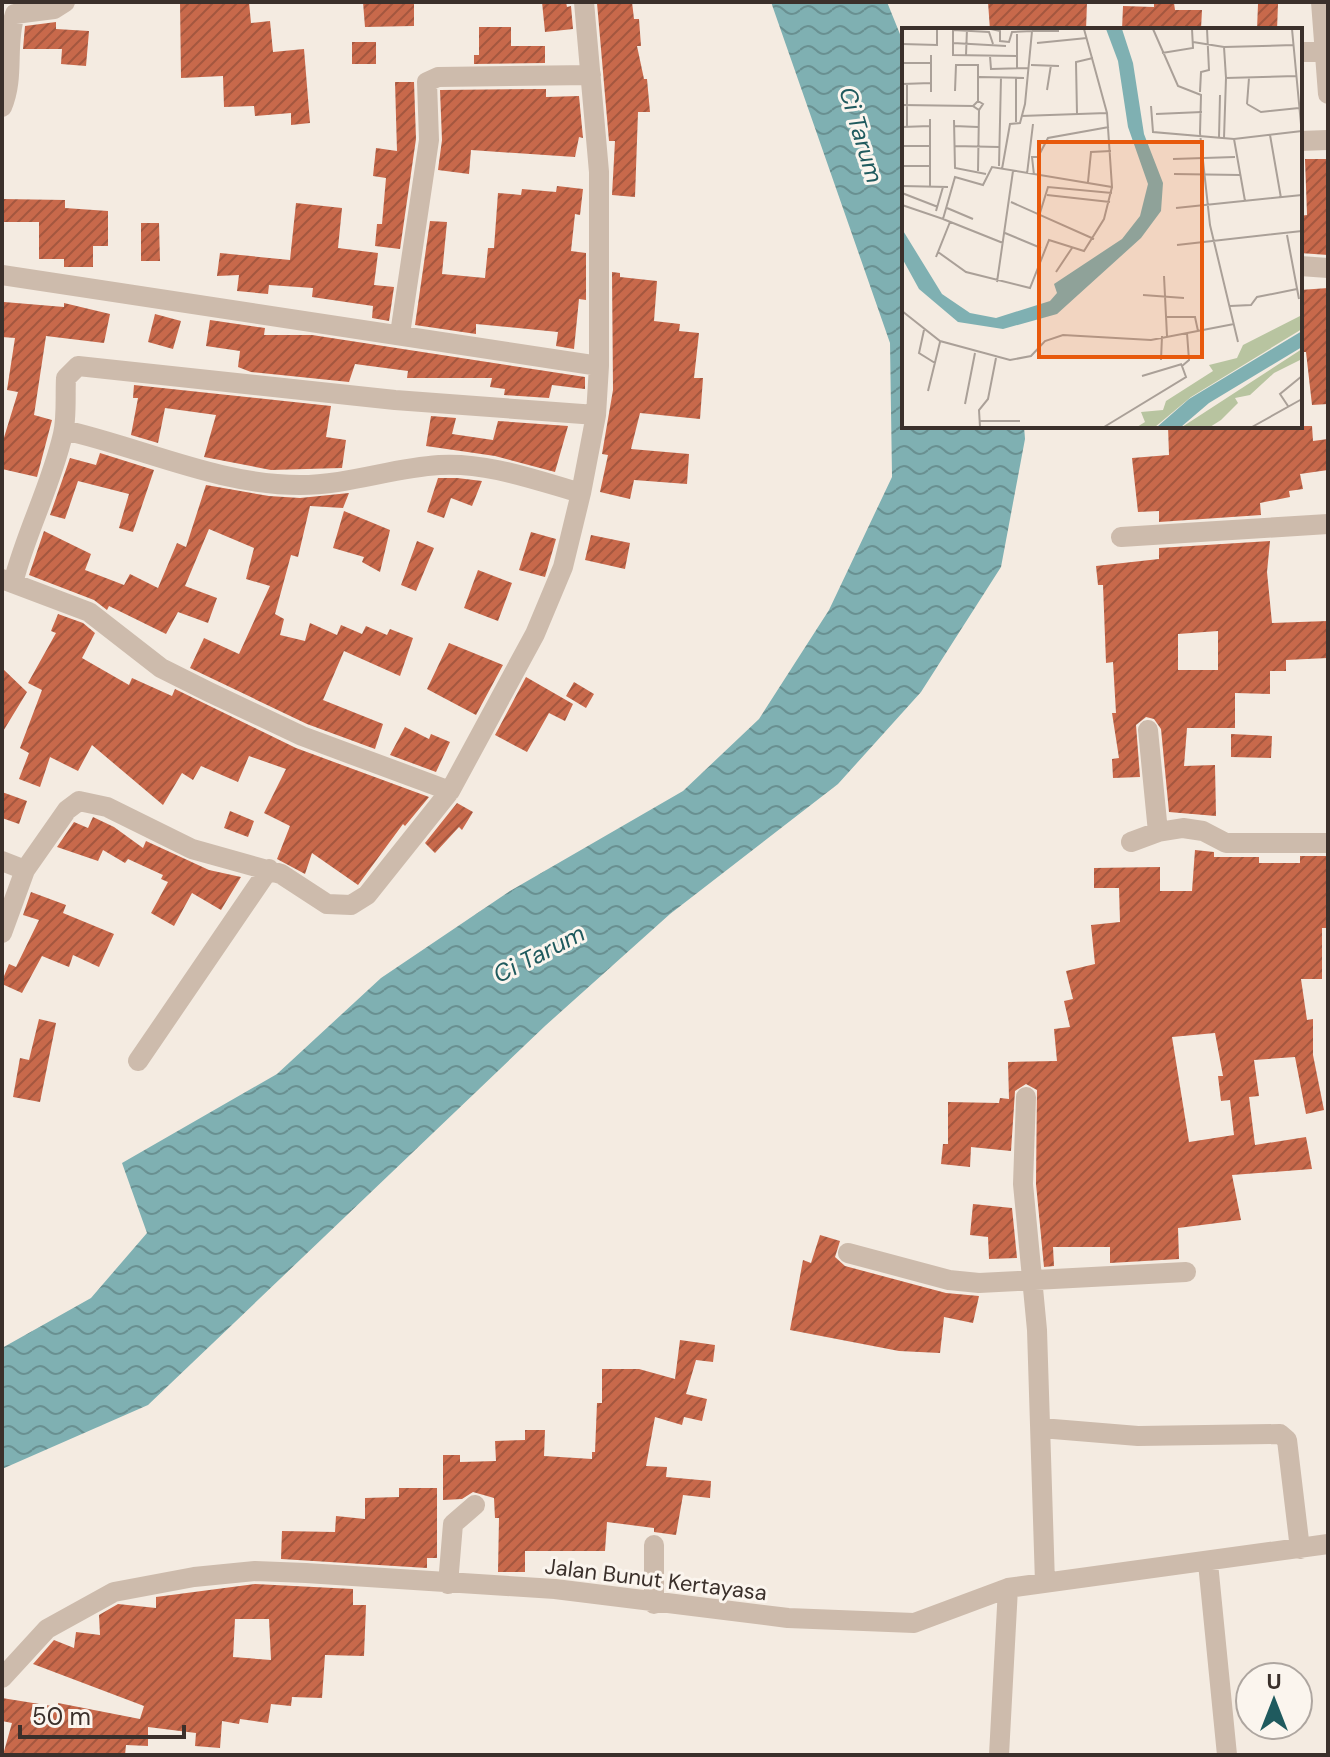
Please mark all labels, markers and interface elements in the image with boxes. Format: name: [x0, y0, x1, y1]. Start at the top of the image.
inset map: [902, 28, 1302, 428]
water label: Ci Tarum: [832, 83, 891, 187]
water label: Ci Tarum: [488, 917, 590, 990]
street label: Jalan Bunut Kertayasa: [543, 1551, 769, 1608]
north arrow: [1234, 1661, 1314, 1741]
text: U: [1266, 1667, 1282, 1696]
scale bar: [20, 1689, 184, 1739]
text: 50 m: [32, 1701, 91, 1732]

